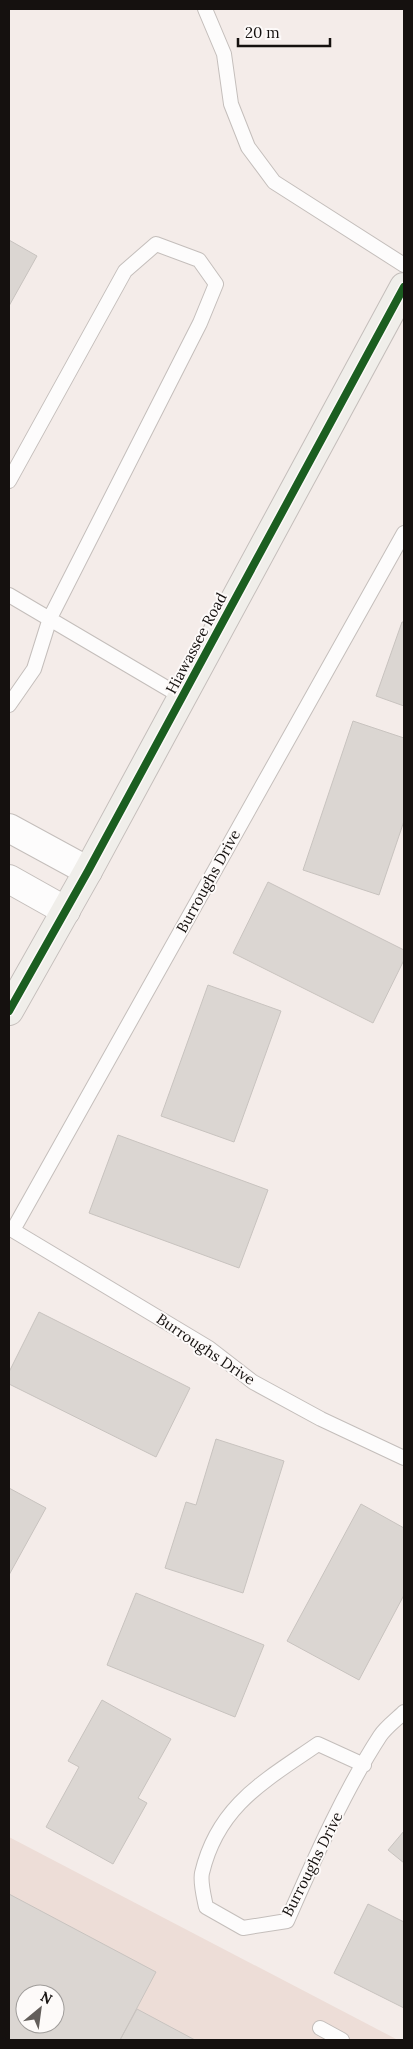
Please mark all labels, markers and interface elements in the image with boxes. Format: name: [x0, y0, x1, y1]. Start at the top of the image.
scale bar: [238, 15, 330, 47]
text: 20 m: [245, 23, 280, 42]
street label: Hiawassee Road: [161, 589, 231, 697]
street label: Burroughs Drive: [172, 826, 244, 936]
street label: Burroughs Drive: [153, 1309, 259, 1389]
street label: Burroughs Drive: [277, 1809, 347, 1919]
north arrow: [15, 1984, 65, 2034]
text: N: [37, 1987, 56, 2008]

